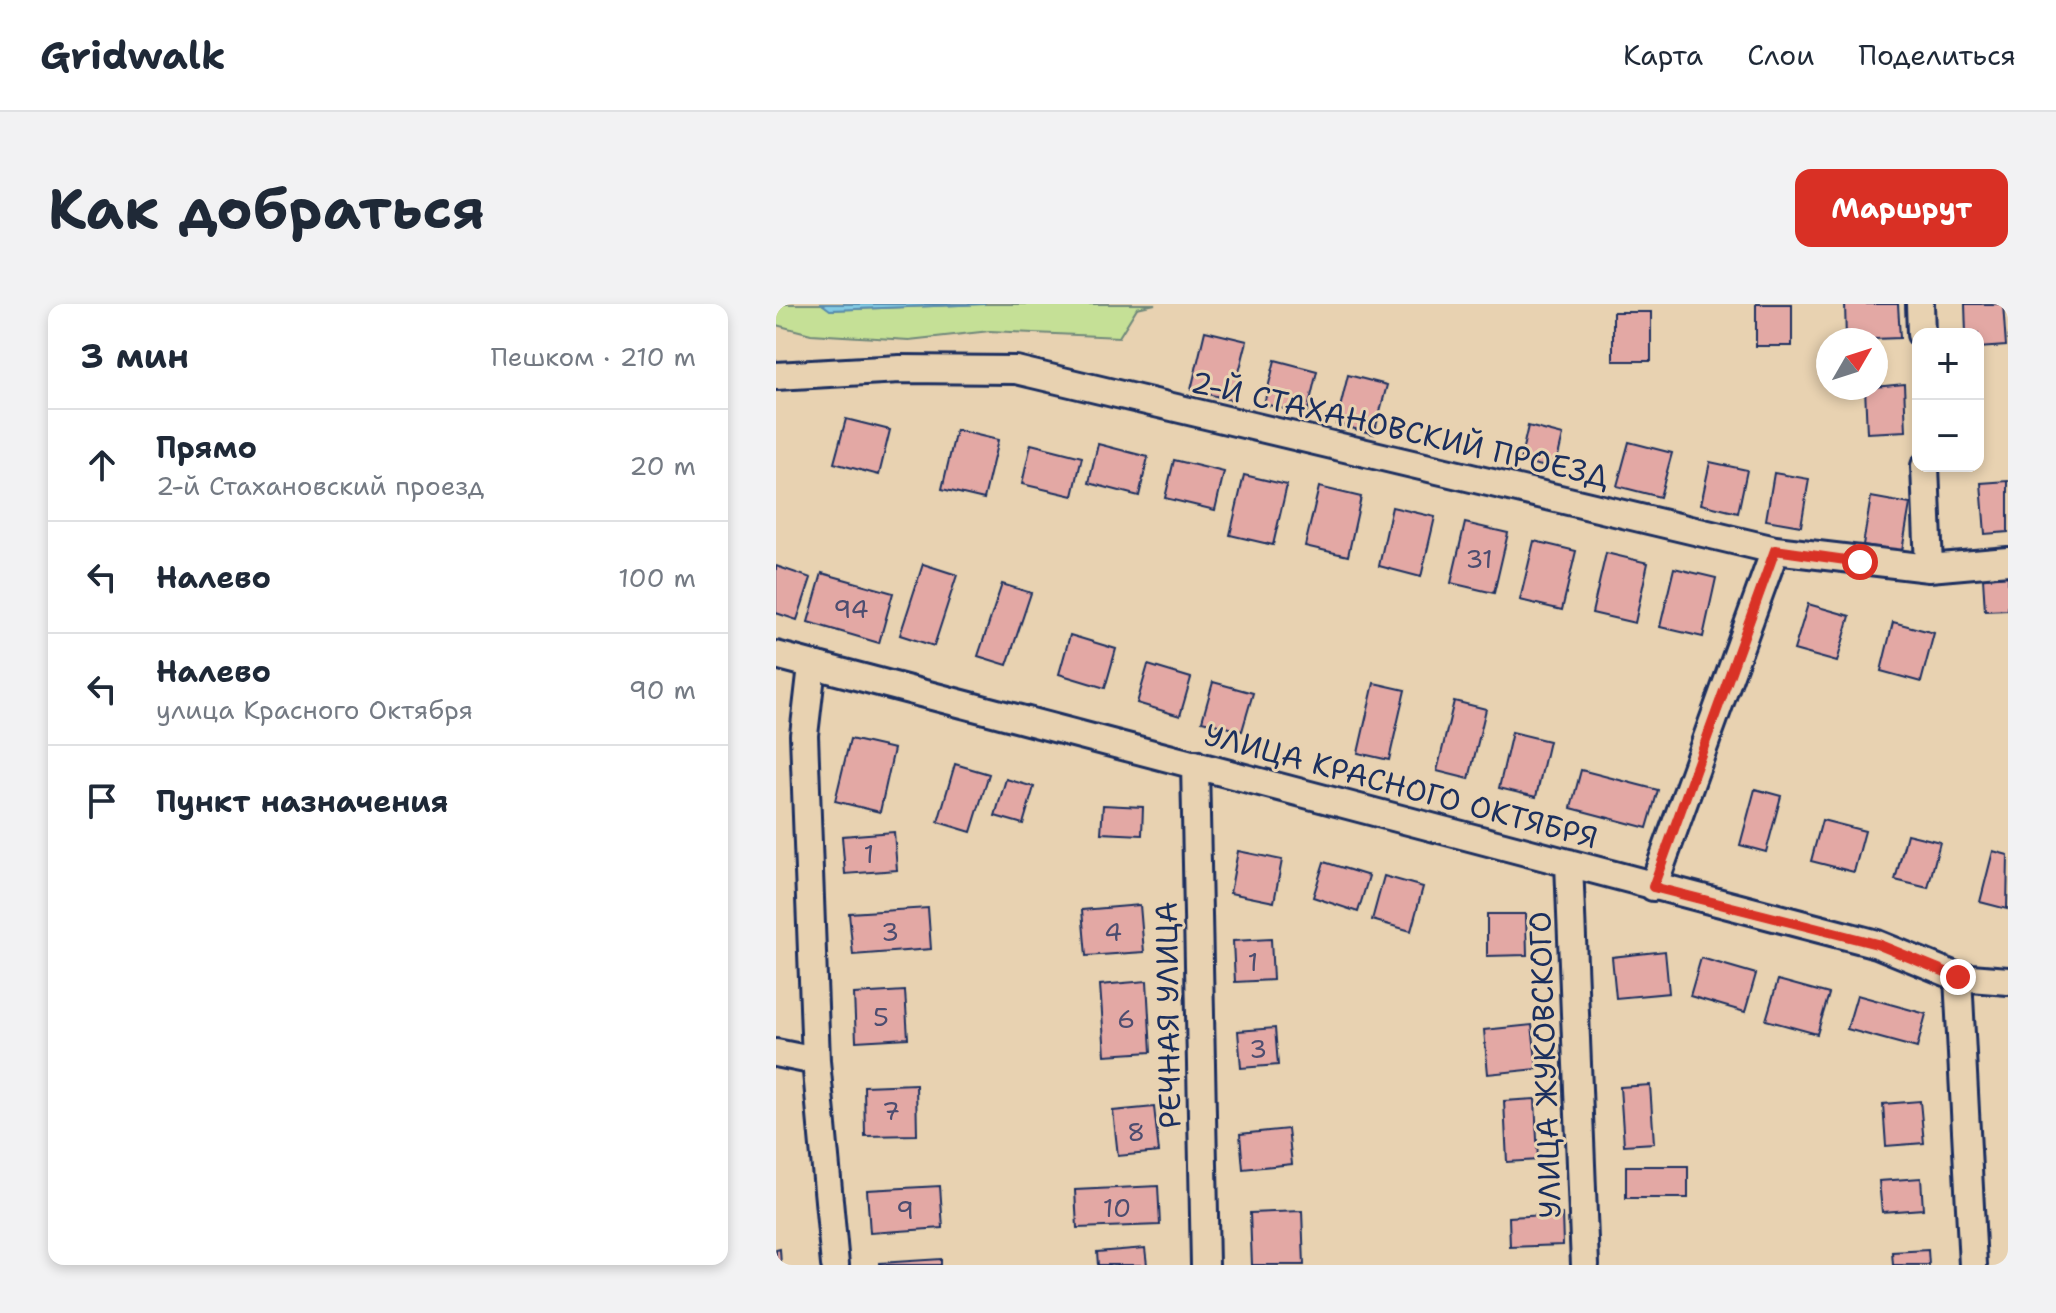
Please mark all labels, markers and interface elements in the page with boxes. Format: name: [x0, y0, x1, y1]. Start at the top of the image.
text: Gridwalk: [40, 30, 226, 81]
text: Карта: [1623, 36, 1703, 74]
text: Слои: [1747, 36, 1814, 74]
text: Поделиться: [1858, 36, 2016, 74]
button: Маршрут: [1795, 169, 2008, 247]
text: Как добраться: [48, 171, 485, 246]
north arrow: [1816, 328, 1888, 400]
map controls: [1912, 328, 1984, 472]
button: +: [1912, 328, 1984, 400]
text: 3 мин: [80, 333, 189, 379]
text: Пешком · 210 m: [491, 339, 696, 374]
street label: 2-Й СТАХАНОВСКИЙ ПРОЕЗД: [1187, 361, 1613, 497]
button: −: [1912, 400, 1984, 472]
text: Прямо: [156, 427, 257, 468]
icon: ahead: [80, 443, 124, 487]
text: 20 m: [629, 448, 696, 483]
text: 2-й Стахановский проезд: [156, 468, 484, 503]
house number: 31: [1465, 541, 1493, 576]
route start: [1842, 544, 1878, 580]
icon: left: [80, 555, 124, 599]
text: Налево: [156, 557, 271, 598]
text: 100 m: [618, 560, 696, 595]
house number: 94: [833, 591, 869, 626]
text: Налево: [156, 651, 271, 692]
icon: left: [80, 667, 124, 711]
text: 90 m: [629, 672, 696, 707]
text: улица Красного Октября: [156, 692, 473, 727]
street label: УЛИЦА КРАСНОГО ОКТЯБРЯ: [1200, 714, 1602, 858]
icon: arrive: [80, 779, 124, 823]
text: Пункт назначения: [156, 781, 448, 822]
house number: 1: [864, 836, 874, 871]
street label: РЕЧНАЯ УЛИЦА: [1146, 901, 1190, 1129]
street label: УЛИЦА ЖУКОВСКОГО: [1519, 911, 1571, 1219]
house number: 3: [881, 914, 899, 949]
house number: 4: [1104, 914, 1122, 949]
house number: 1: [1248, 944, 1258, 979]
route end: [1940, 959, 1976, 995]
house number: 5: [873, 999, 889, 1034]
house number: 6: [1117, 1001, 1135, 1036]
house number: 3: [1249, 1031, 1267, 1066]
house number: 7: [882, 1093, 900, 1128]
house number: 8: [1127, 1114, 1145, 1149]
house number: 10: [1103, 1190, 1131, 1225]
house number: 9: [896, 1192, 914, 1227]

